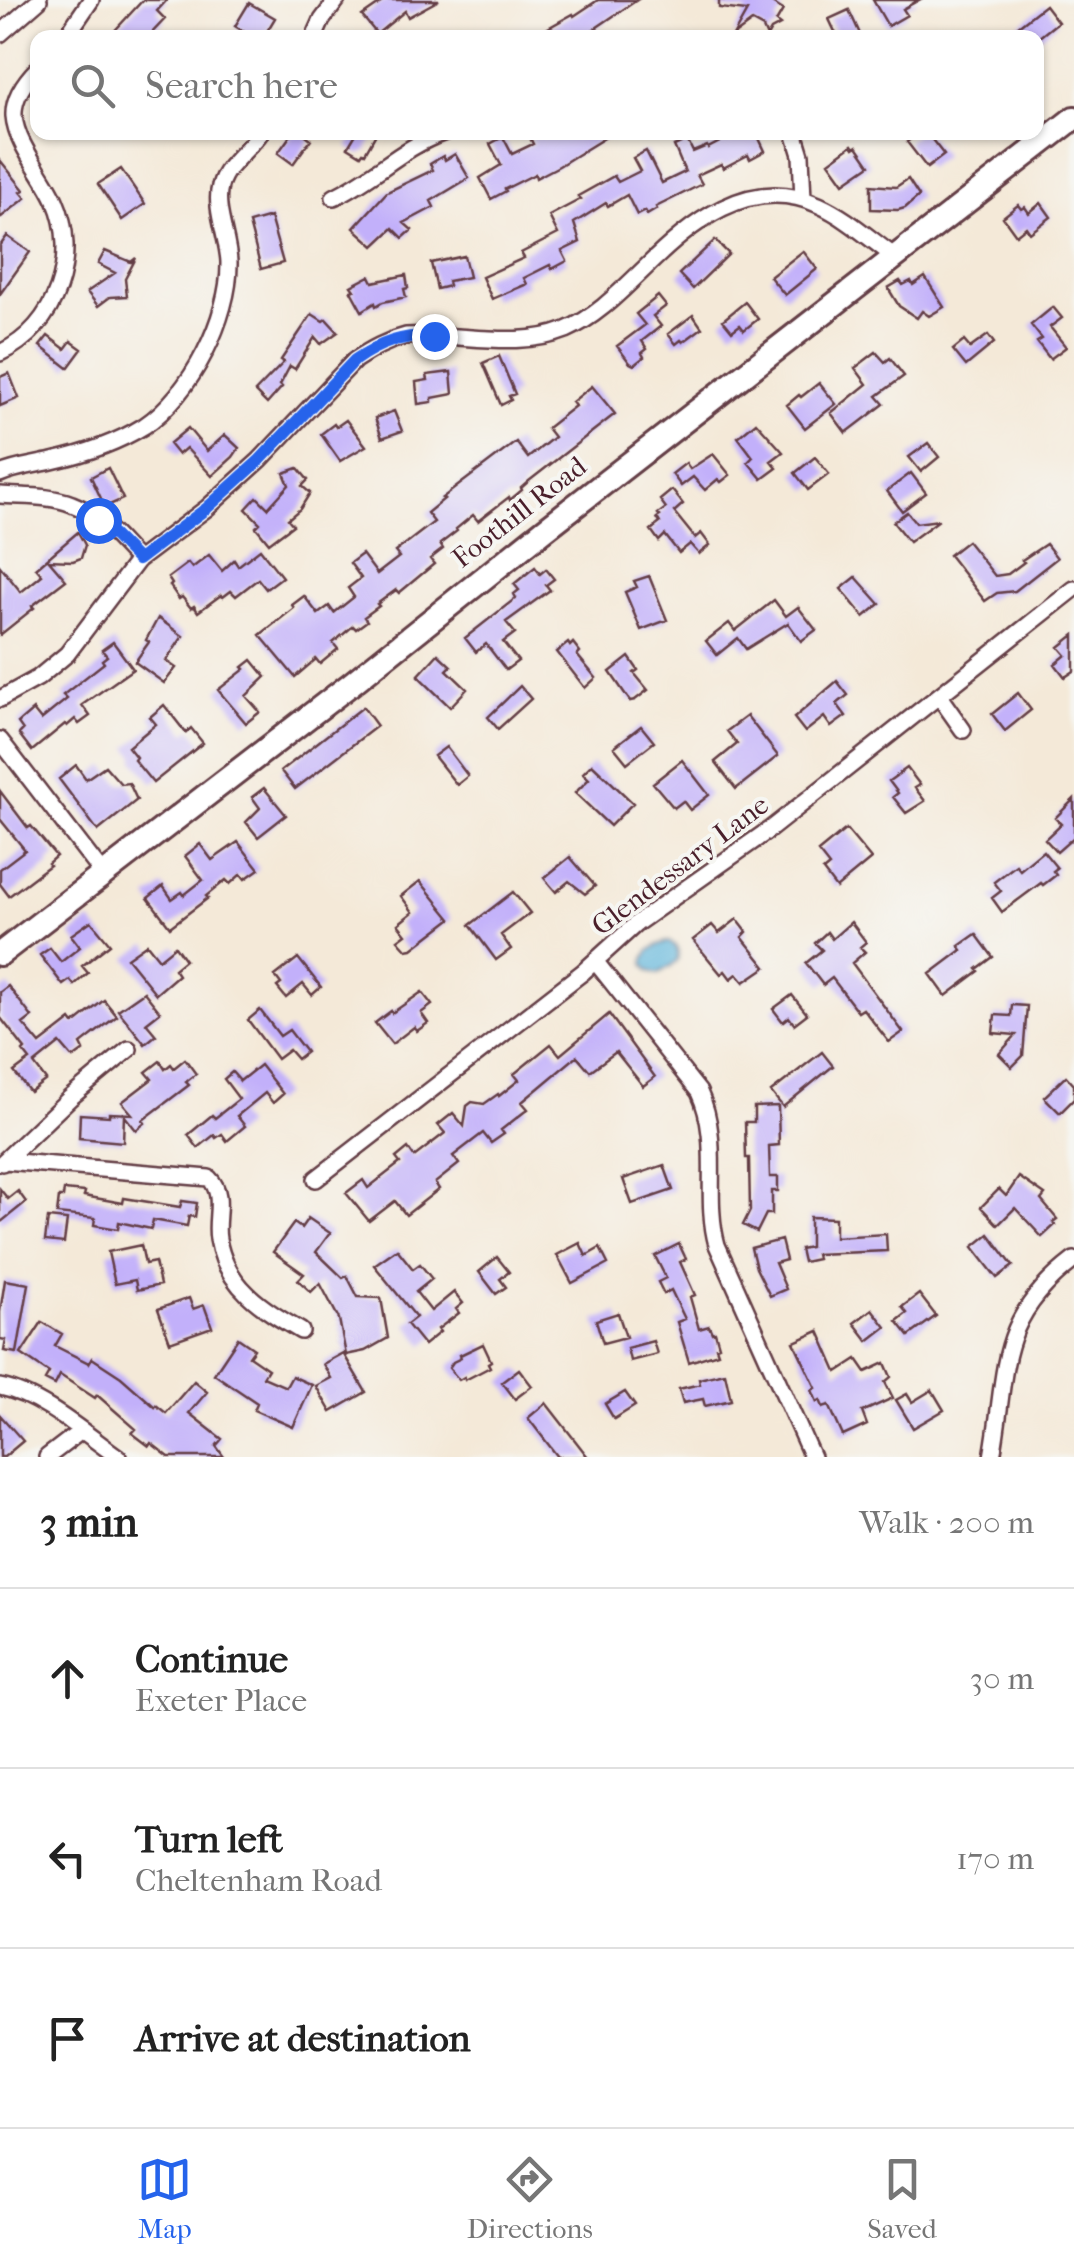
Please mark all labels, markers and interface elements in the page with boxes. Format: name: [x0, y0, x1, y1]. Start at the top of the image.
search box: [30, 30, 1044, 140]
icon: search: [65, 58, 120, 113]
text: Search here: [145, 63, 338, 108]
route end: [412, 314, 458, 360]
street label: Foothill Road: [445, 449, 593, 575]
route start: [76, 498, 122, 544]
street label: Glendessary Lane: [585, 788, 775, 942]
text: 3 min: [40, 1498, 138, 1547]
text: Walk · 200 m: [859, 1504, 1034, 1541]
text: Continue: [135, 1637, 288, 1682]
icon: ahead: [40, 1651, 95, 1706]
text: 30 m: [970, 1660, 1034, 1697]
text: Exeter Place: [135, 1682, 307, 1719]
text: Turn left: [135, 1817, 283, 1862]
icon: left: [40, 1831, 95, 1886]
text: 170 m: [956, 1840, 1034, 1877]
text: Cheltenham Road: [135, 1862, 382, 1899]
icon: arrive: [40, 2011, 95, 2066]
text: Arrive at destination: [135, 2016, 471, 2061]
tab: Map: [137, 2152, 192, 2245]
tab: Directions: [467, 2152, 593, 2245]
tab: Saved: [867, 2152, 937, 2245]

